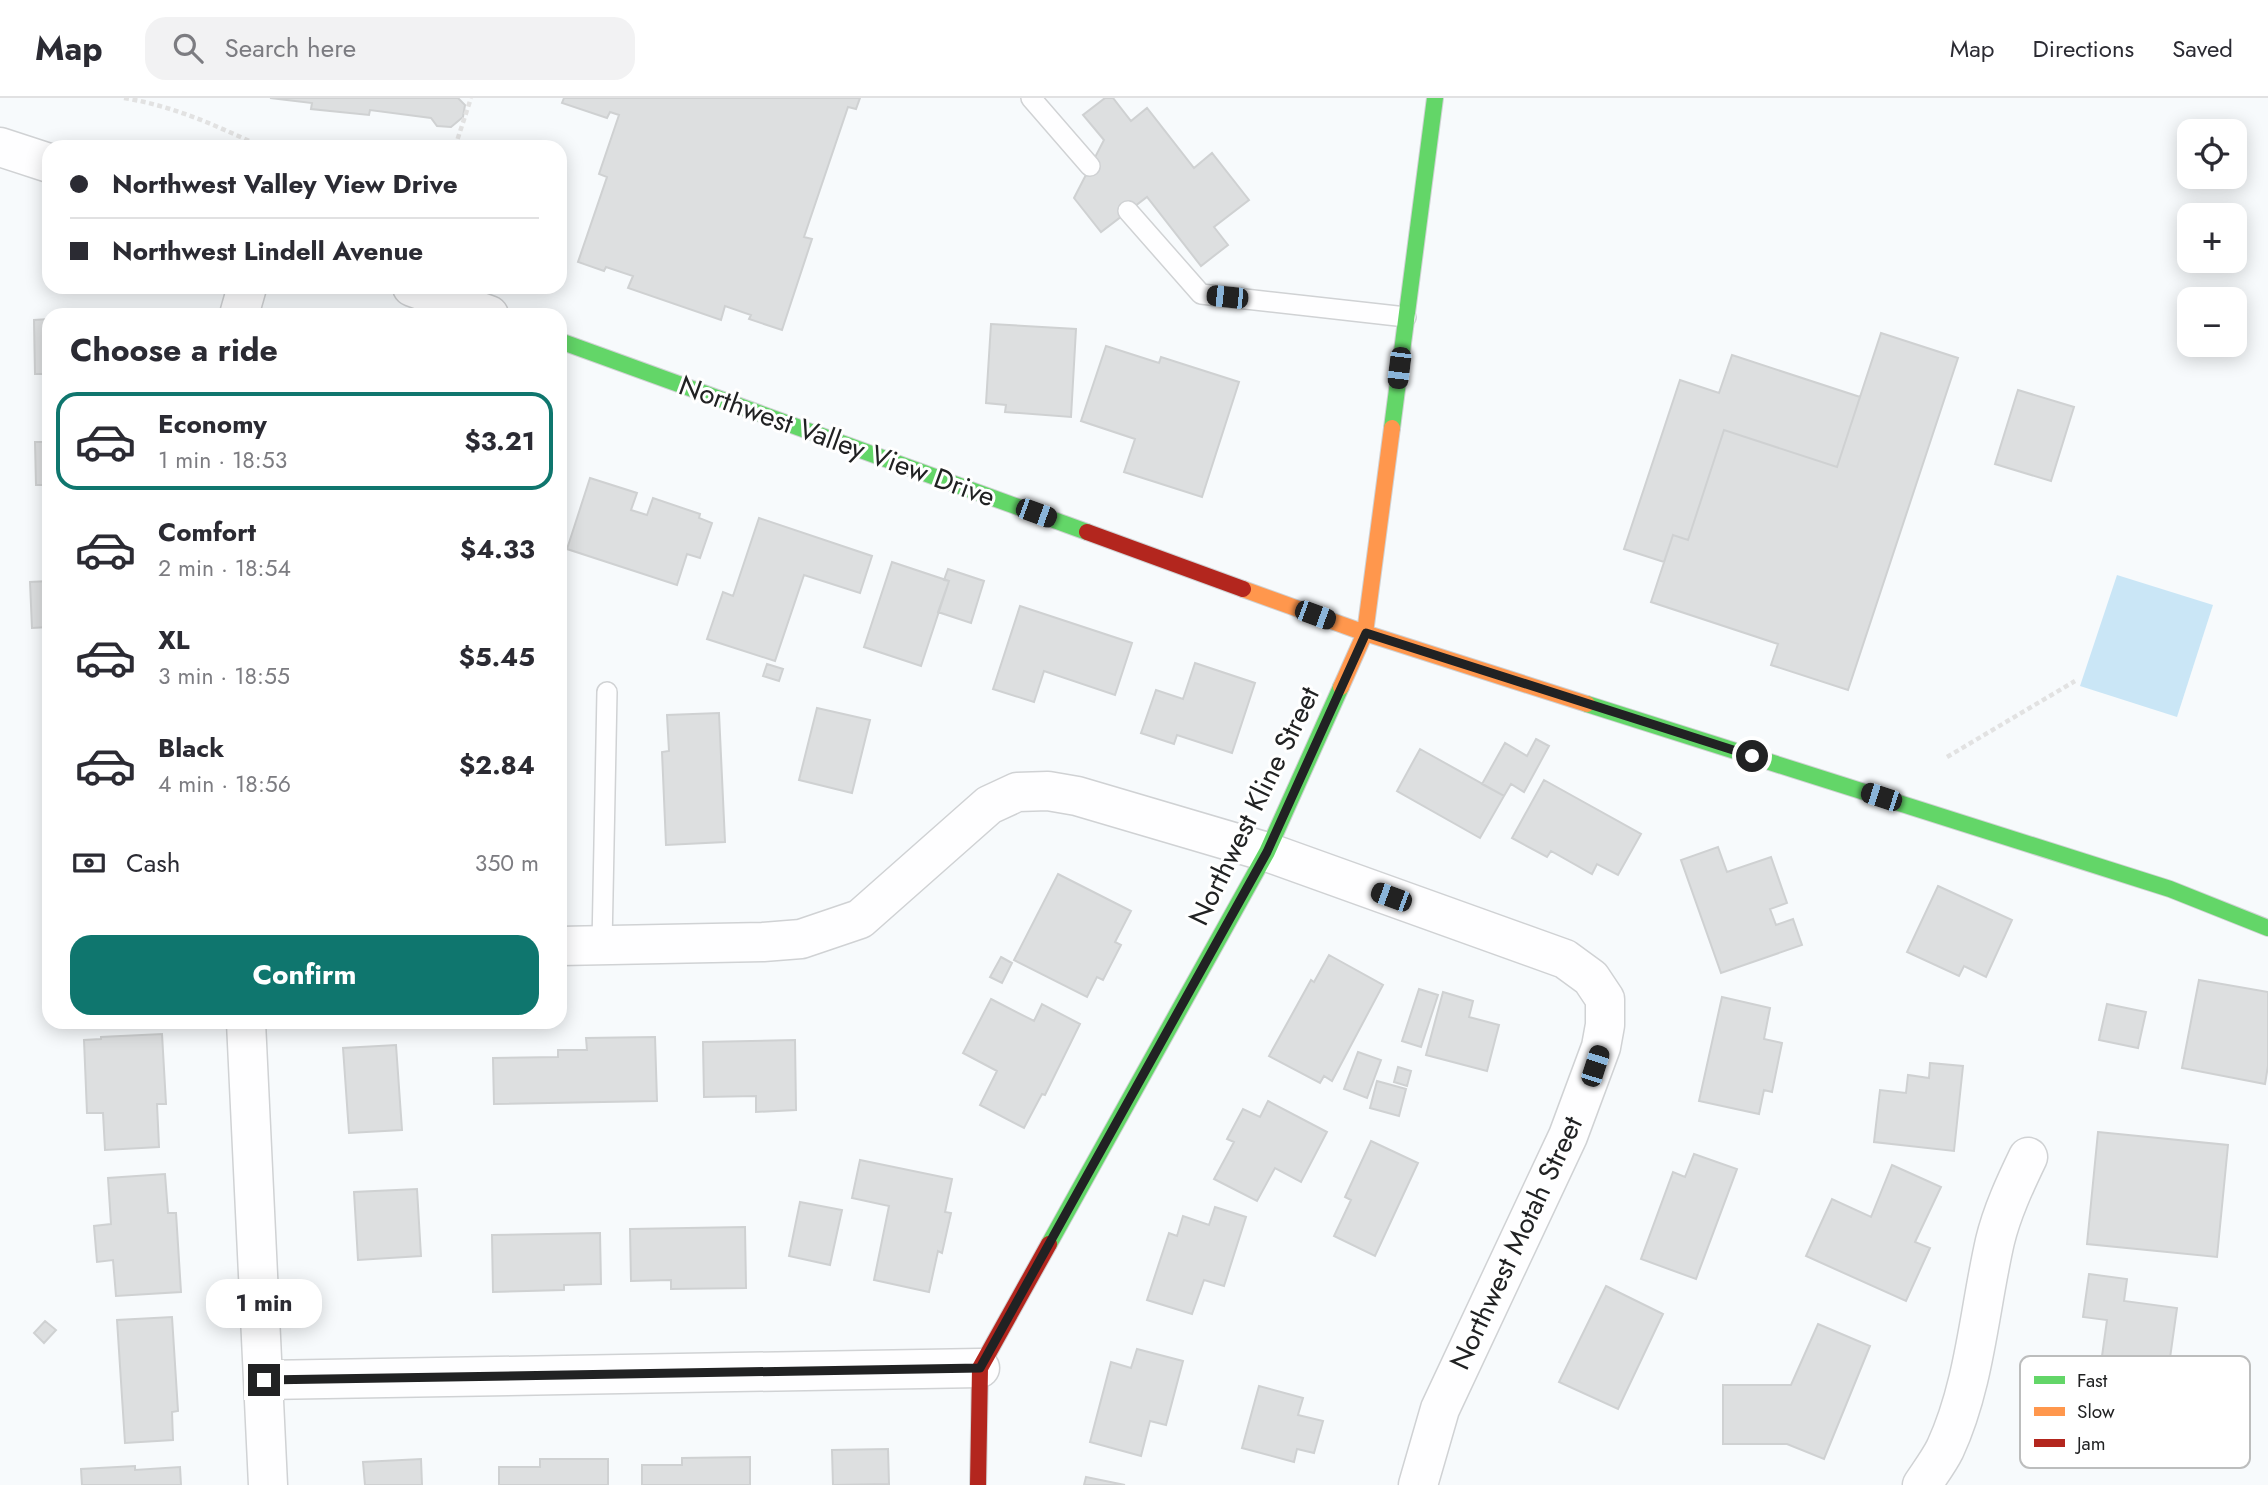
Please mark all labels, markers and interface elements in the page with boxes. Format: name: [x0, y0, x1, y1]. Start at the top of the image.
search box: [145, 17, 635, 80]
text: Map: [35, 25, 103, 72]
icon: search: [169, 29, 207, 67]
text: Search here: [225, 29, 356, 67]
text: Map: [1950, 31, 1995, 66]
text: Directions: [2033, 31, 2134, 66]
text: Saved: [2172, 31, 2233, 66]
map controls: [2177, 119, 2247, 357]
button: locate: [2177, 119, 2247, 189]
text: Northwest Valley View Drive: [112, 165, 458, 203]
button: +: [2177, 203, 2247, 273]
text: Northwest Lindell Avenue: [112, 232, 423, 270]
car: [1206, 284, 1249, 310]
button: −: [2177, 287, 2247, 357]
text: Choose a ride: [70, 327, 278, 373]
car: [1387, 346, 1412, 390]
street label: Northwest Valley View Drive: [673, 365, 1001, 517]
text: Economy: [158, 405, 267, 443]
icon: car: [74, 410, 137, 473]
text: $3.21: [464, 422, 535, 460]
text: 1 min · 18:53: [158, 443, 287, 477]
car: [1013, 496, 1060, 530]
text: Comfort: [158, 513, 256, 551]
icon: car: [74, 518, 137, 581]
text: $4.33: [460, 530, 535, 568]
text: 2 min · 18:54: [158, 551, 291, 585]
car: [1292, 598, 1339, 632]
text: XL: [158, 621, 190, 659]
icon: car: [74, 626, 137, 689]
text: $5.45: [459, 638, 535, 676]
text: 3 min · 18:55: [158, 659, 290, 693]
street label: Northwest Kline Street: [1178, 679, 1330, 932]
text: Black: [158, 729, 224, 767]
icon: car: [74, 734, 137, 797]
route start: [1736, 740, 1768, 772]
text: $2.84: [459, 746, 535, 784]
text: 4 min · 18:56: [158, 767, 291, 801]
car: [1858, 781, 1905, 813]
icon: cash: [70, 844, 108, 882]
text: Cash: [126, 844, 180, 882]
text: 350 m: [475, 846, 539, 880]
car: [1368, 880, 1415, 914]
button: Confirm: [70, 935, 539, 1015]
car: [1579, 1043, 1612, 1089]
street label: Northwest Motah Street: [1439, 1109, 1593, 1376]
callout: 1 min: [206, 1278, 322, 1328]
text: 1 min: [235, 1286, 293, 1320]
legend: [2020, 1356, 2250, 1468]
route end: [248, 1364, 280, 1396]
text: Fast: [2077, 1367, 2108, 1394]
text: Slow: [2077, 1398, 2115, 1425]
text: Jam: [2074, 1430, 2106, 1457]

